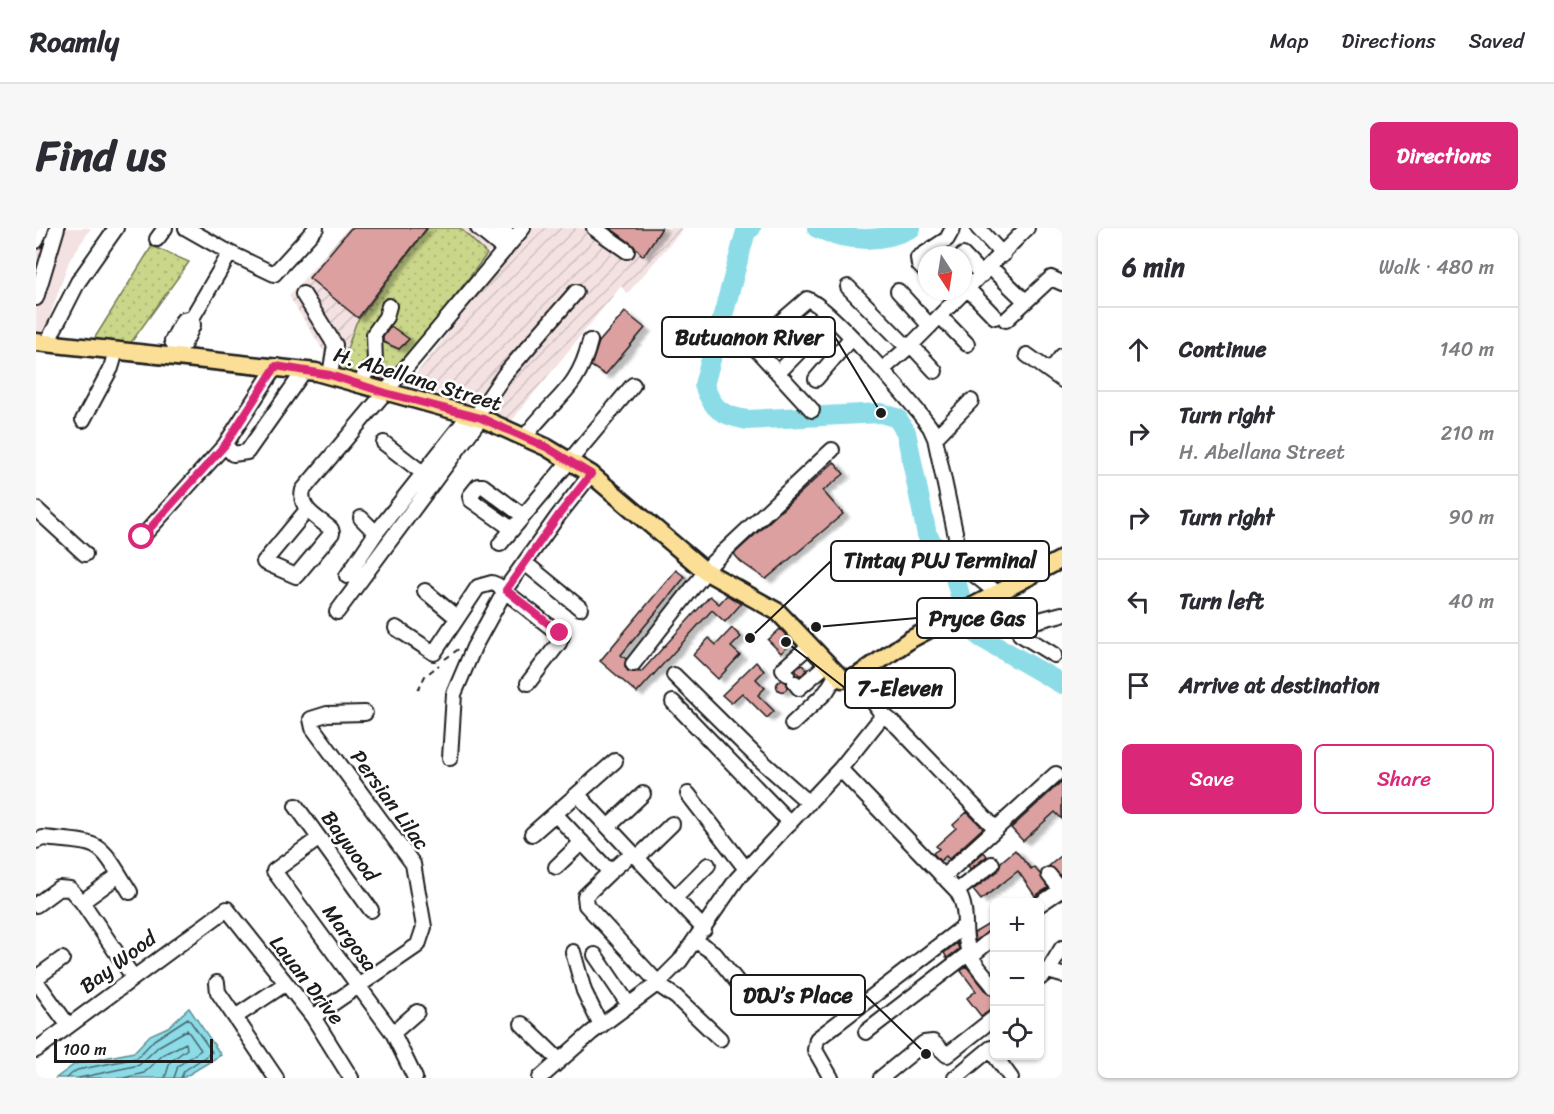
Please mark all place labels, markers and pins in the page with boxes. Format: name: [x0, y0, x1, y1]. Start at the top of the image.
callout: Butuanon River: [662, 317, 835, 357]
callout: Tintay PUJ Terminal: [831, 541, 1049, 581]
callout: Pryce Gas: [917, 598, 1037, 638]
callout: 7-Eleven: [845, 668, 955, 708]
callout: DDJ’s Place: [731, 975, 865, 1015]

